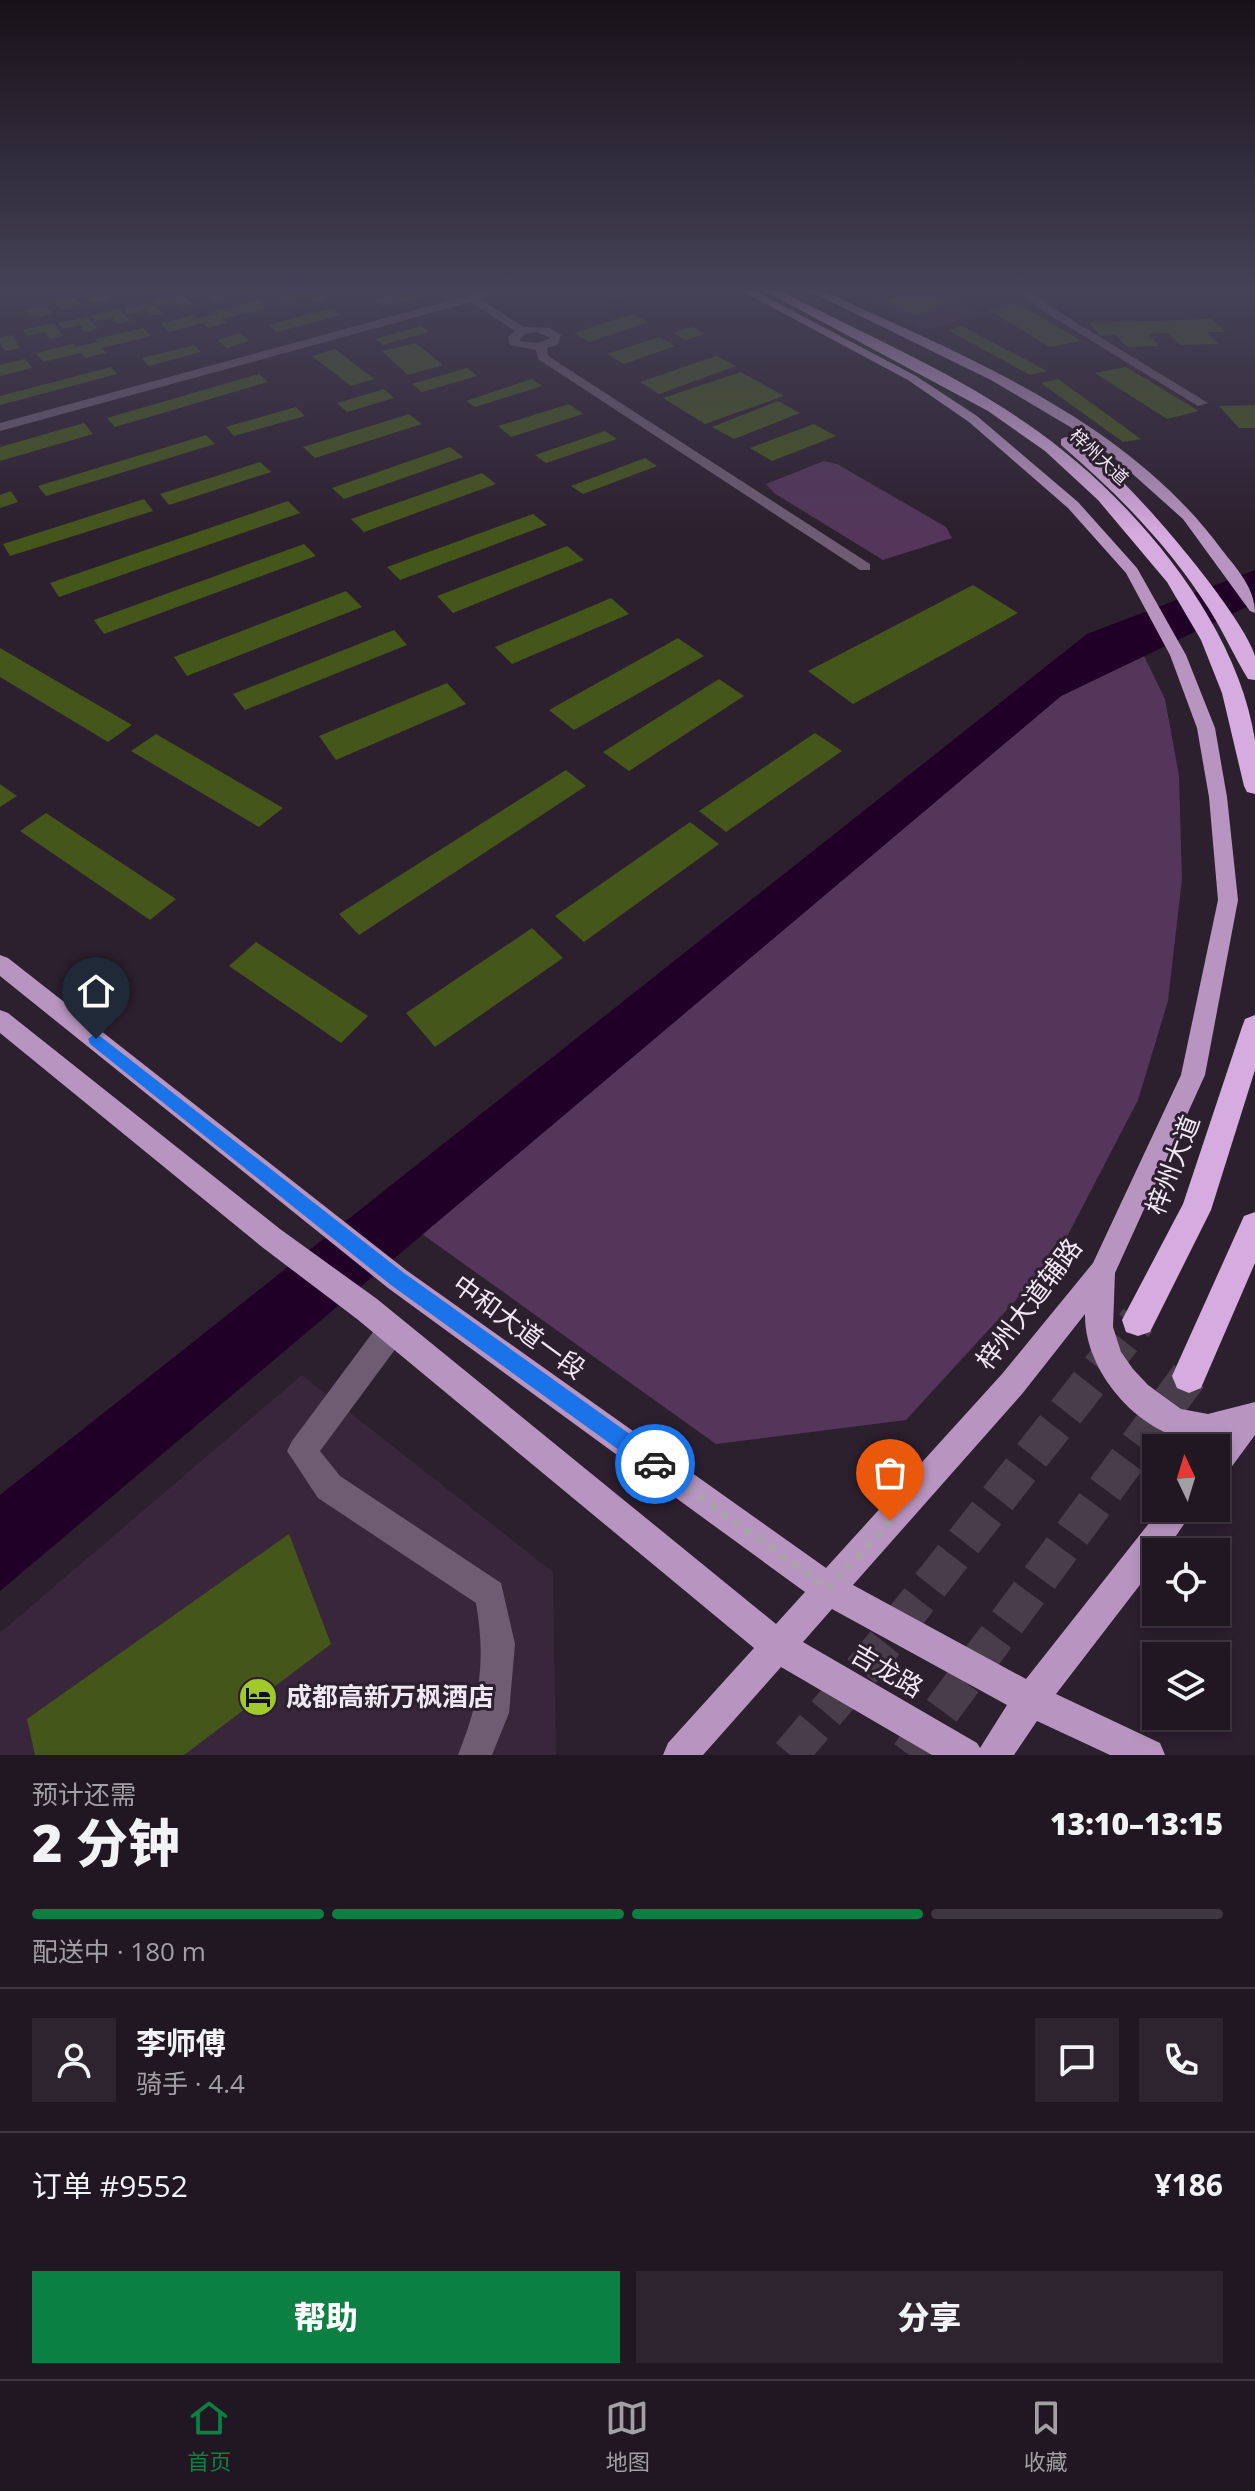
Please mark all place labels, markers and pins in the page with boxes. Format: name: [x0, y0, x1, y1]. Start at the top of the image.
pin: [62, 957, 130, 1039]
pin: [856, 1439, 924, 1521]
hotel icon: 成都高新万枫酒店: [237, 1676, 279, 1718]
place label: 成都高新万枫酒店: [286, 1678, 494, 1714]

